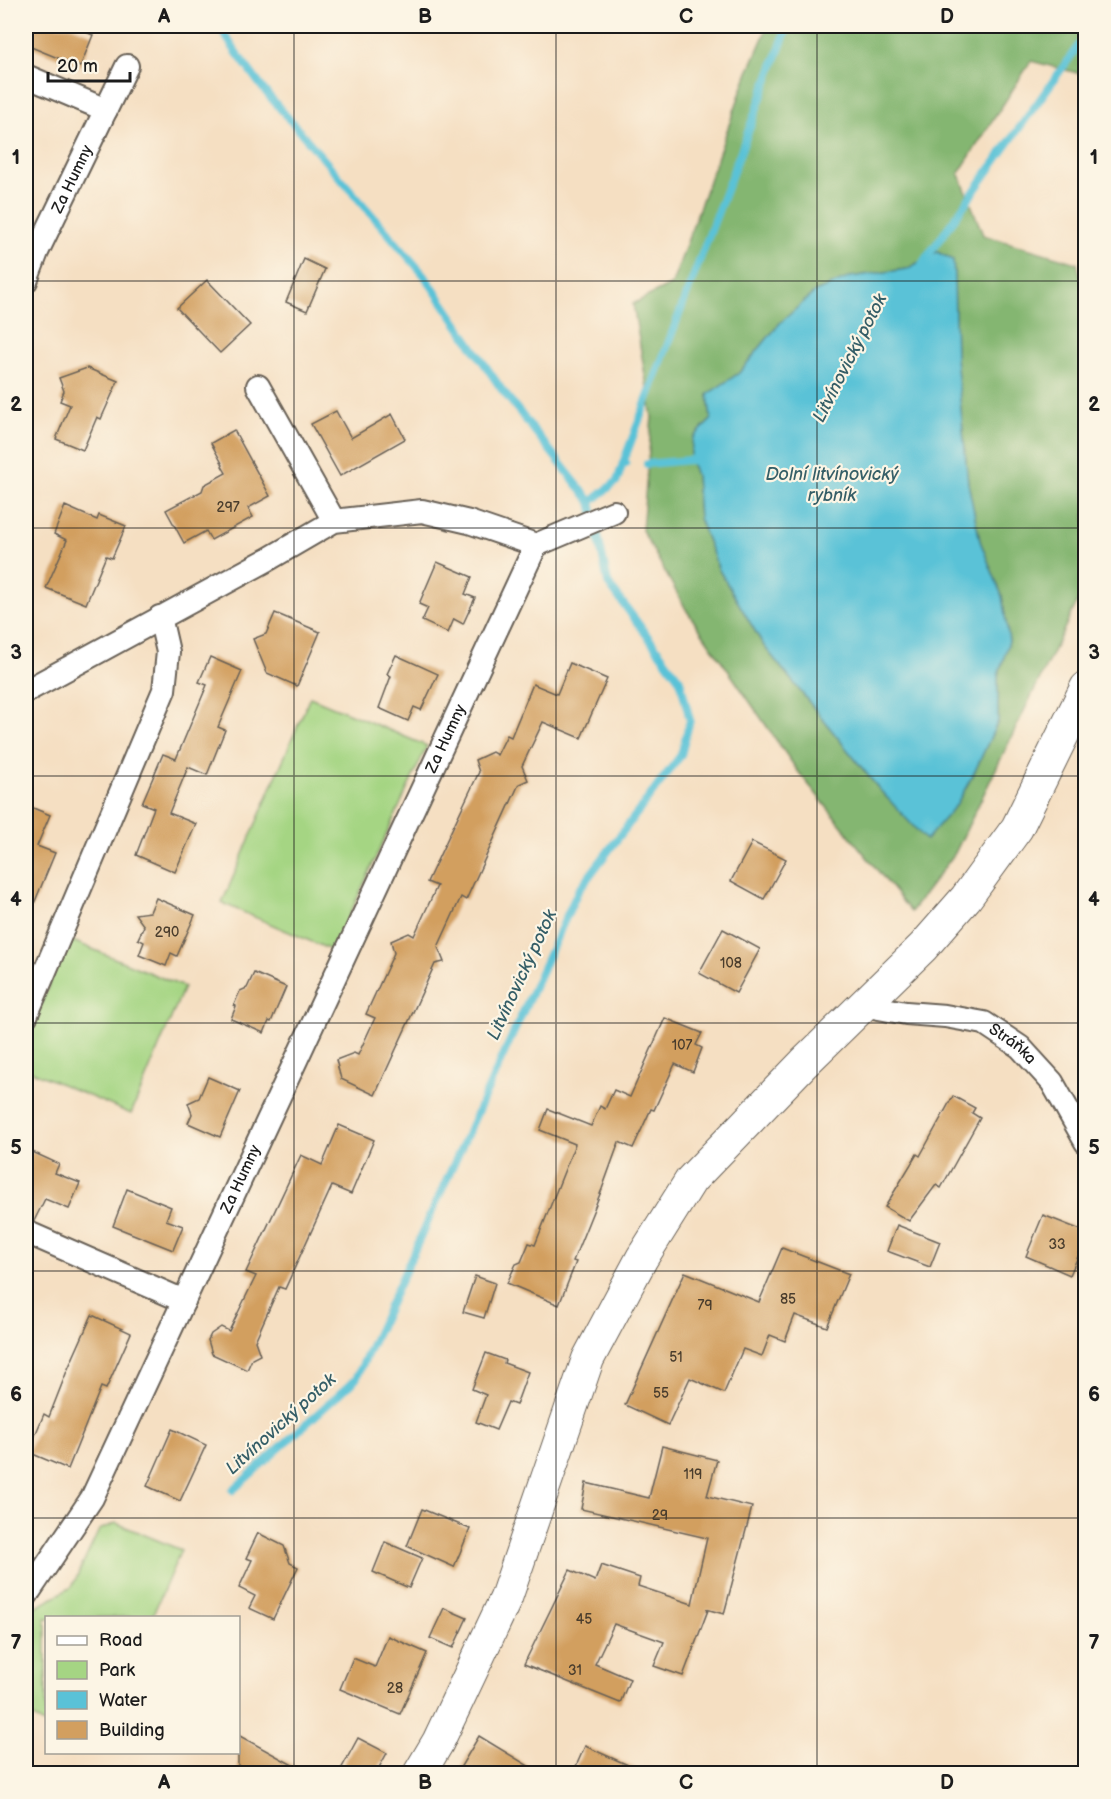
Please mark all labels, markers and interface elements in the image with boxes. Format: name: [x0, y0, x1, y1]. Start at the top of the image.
text: A: [157, 5, 171, 29]
text: B: [418, 5, 432, 29]
text: C: [679, 5, 693, 29]
text: D: [940, 5, 954, 29]
scale bar: [48, 45, 130, 83]
text: 20 m: [57, 56, 98, 77]
street label: Za Humny: [47, 141, 97, 217]
text: 1: [12, 146, 20, 170]
text: 1: [1090, 146, 1098, 170]
water label: Litvínovický potok: [809, 289, 892, 426]
text: 2: [10, 393, 22, 417]
text: 2: [1088, 393, 1100, 417]
water label: Dolní litvínovický rybník: [765, 464, 900, 506]
house number: 297: [216, 499, 240, 516]
text: 3: [10, 641, 22, 665]
text: 3: [1088, 641, 1100, 665]
street label: Za Humny: [421, 701, 470, 777]
text: 4: [10, 888, 22, 912]
text: 4: [1088, 888, 1100, 912]
water label: Litvínovický potok: [483, 906, 562, 1043]
house number: 290: [155, 924, 179, 941]
house number: 108: [720, 955, 742, 972]
street label: Stráňka: [985, 1020, 1040, 1068]
house number: 107: [672, 1037, 692, 1054]
text: 5: [10, 1136, 22, 1160]
text: 5: [1088, 1136, 1100, 1160]
street label: Za Humny: [216, 1141, 265, 1217]
house number: 33: [1048, 1236, 1066, 1253]
house number: 85: [780, 1291, 796, 1308]
house number: 79: [698, 1297, 712, 1314]
house number: 51: [669, 1349, 683, 1366]
water label: Litvínovický potok: [222, 1368, 341, 1479]
text: 6: [10, 1383, 22, 1407]
text: 6: [1088, 1383, 1100, 1407]
house number: 55: [653, 1385, 669, 1402]
house number: 119: [684, 1466, 702, 1483]
house number: 29: [652, 1507, 668, 1524]
house number: 45: [576, 1611, 592, 1628]
legend: [45, 1616, 240, 1754]
text: Road: [99, 1630, 143, 1651]
text: 7: [10, 1631, 22, 1655]
text: 7: [1088, 1631, 1100, 1655]
text: Park: [99, 1660, 135, 1681]
house number: 31: [568, 1662, 582, 1679]
house number: 28: [387, 1680, 403, 1697]
text: Water: [99, 1690, 147, 1711]
text: Building: [99, 1720, 165, 1741]
text: A: [157, 1771, 171, 1795]
text: B: [418, 1771, 432, 1795]
text: C: [679, 1771, 693, 1795]
text: D: [940, 1771, 954, 1795]

